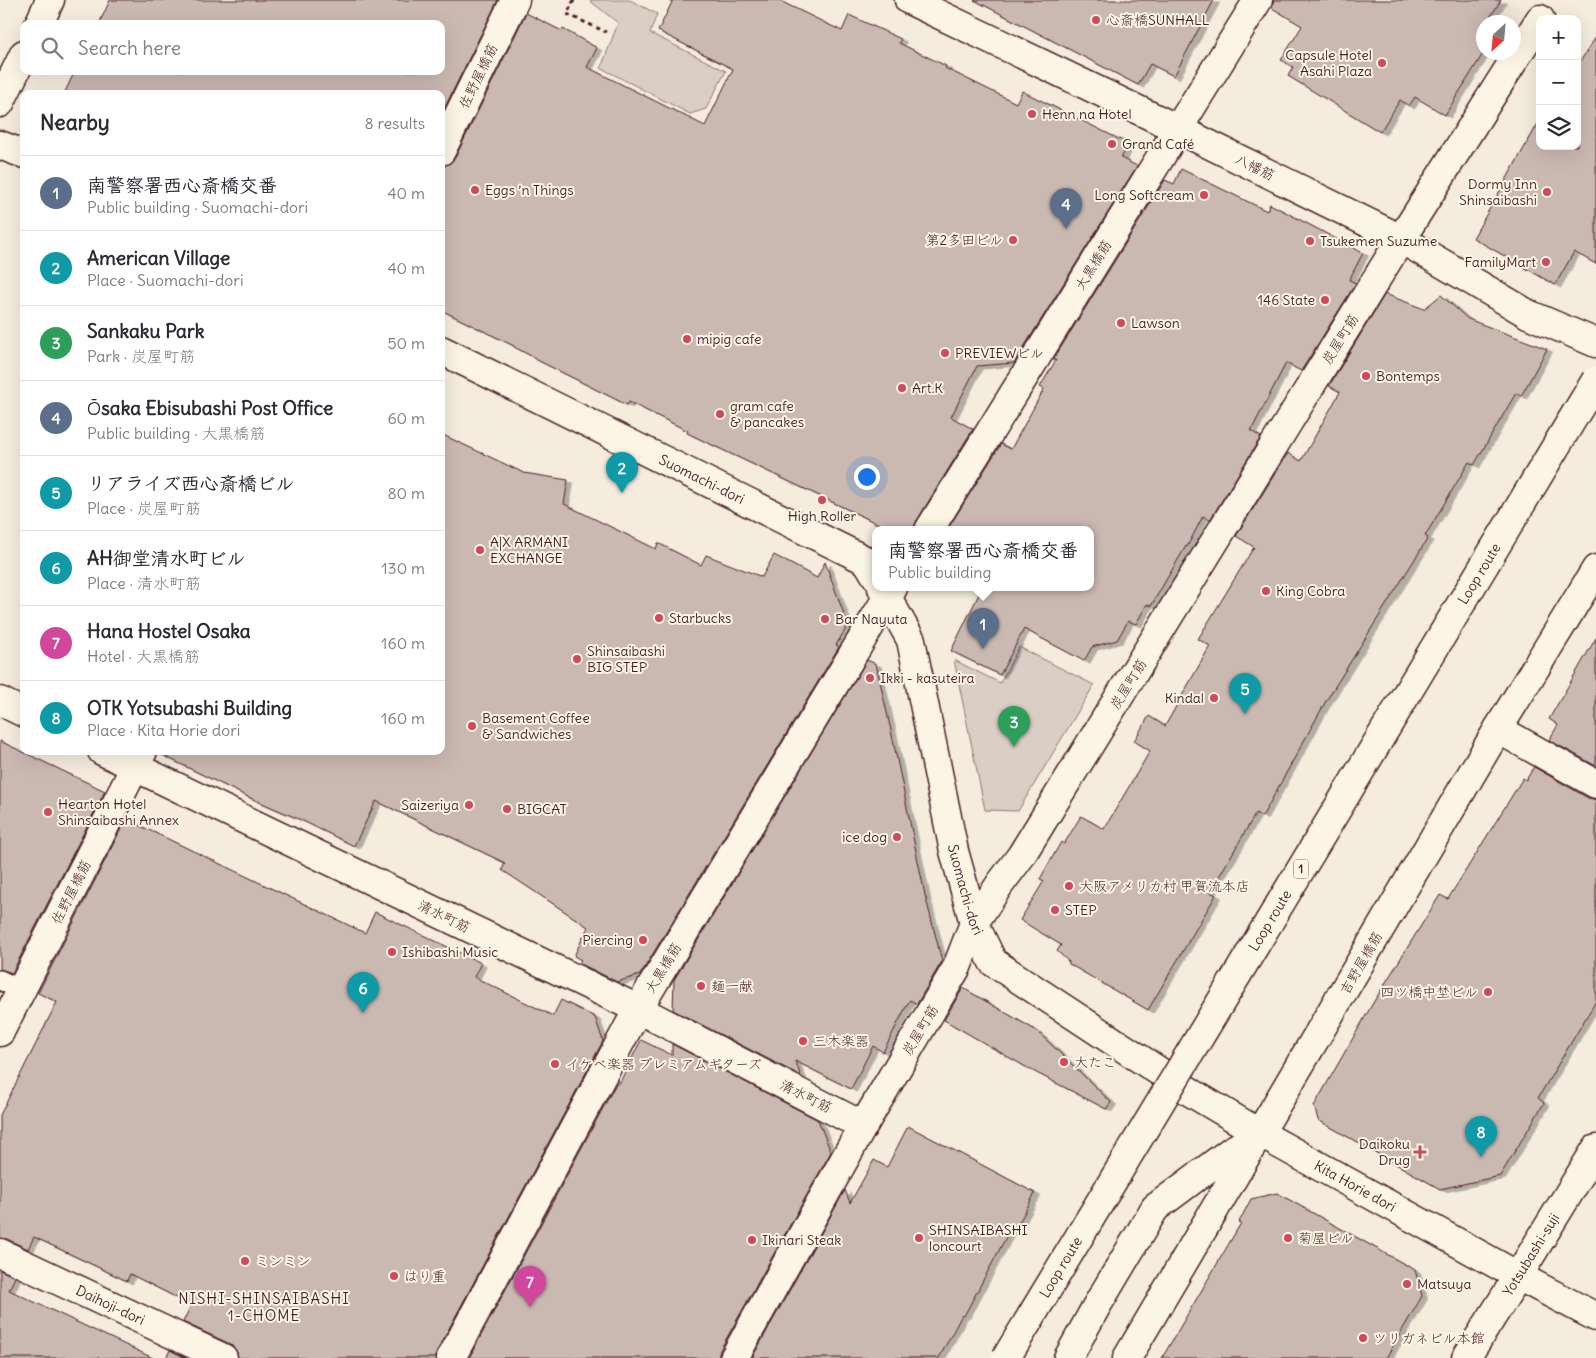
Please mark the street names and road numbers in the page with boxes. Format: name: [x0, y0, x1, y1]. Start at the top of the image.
street label: 佐野屋橋筋: [455, 41, 501, 111]
street label: 八幡筋: [1232, 150, 1278, 184]
street label: 大黒橋筋: [1071, 236, 1115, 294]
street label: 炭屋町筋: [1318, 310, 1362, 368]
street label: Suomachi-dori: [656, 450, 748, 508]
street label: Loop route: [1454, 540, 1505, 608]
street label: 炭屋町筋: [1106, 655, 1150, 713]
street label: Suomachi-dori: [944, 843, 987, 938]
street label: 佐野屋橋筋: [47, 857, 95, 927]
road number: 1: [1294, 860, 1308, 879]
street label: Loop route: [1245, 887, 1295, 954]
street label: 清水町筋: [415, 896, 473, 936]
street label: 吉野屋橋筋: [1336, 928, 1386, 998]
street label: 大黒橋筋: [641, 939, 685, 997]
street label: 炭屋町筋: [898, 1001, 942, 1059]
street label: 清水町筋: [777, 1075, 835, 1117]
street label: Kita Horie dori: [1311, 1156, 1399, 1216]
street label: Yotsubashi-suji: [1499, 1210, 1563, 1299]
street label: Loop route: [1035, 1233, 1086, 1301]
street label: Daihoji-dori: [73, 1281, 148, 1329]

